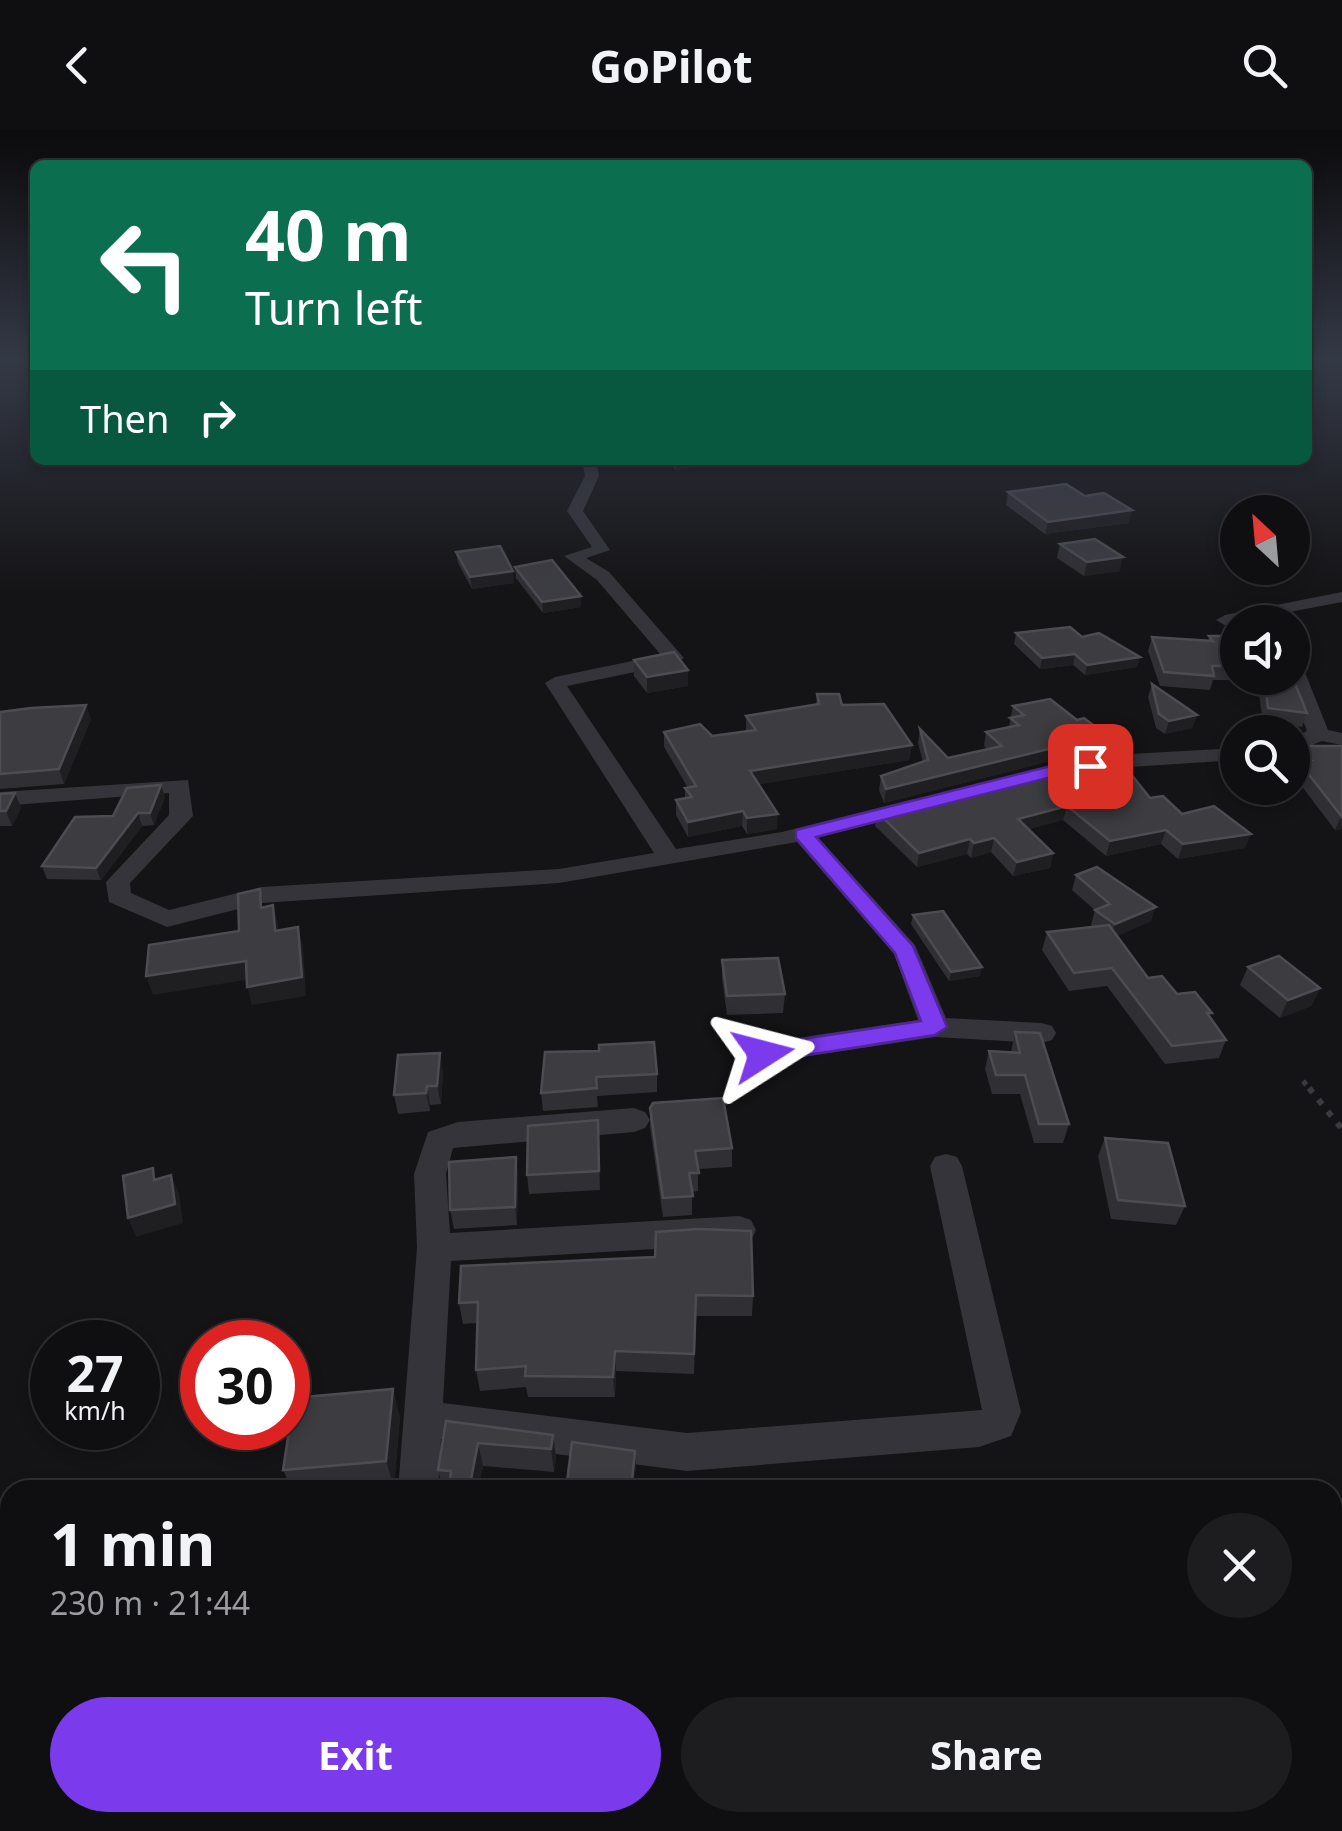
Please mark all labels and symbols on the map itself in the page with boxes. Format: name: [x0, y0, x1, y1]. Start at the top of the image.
north arrow: [1220, 495, 1310, 585]
pin: [1048, 724, 1133, 809]
position arrow: [711, 1002, 815, 1106]
speed limit sign: 30: [180, 1320, 310, 1450]

